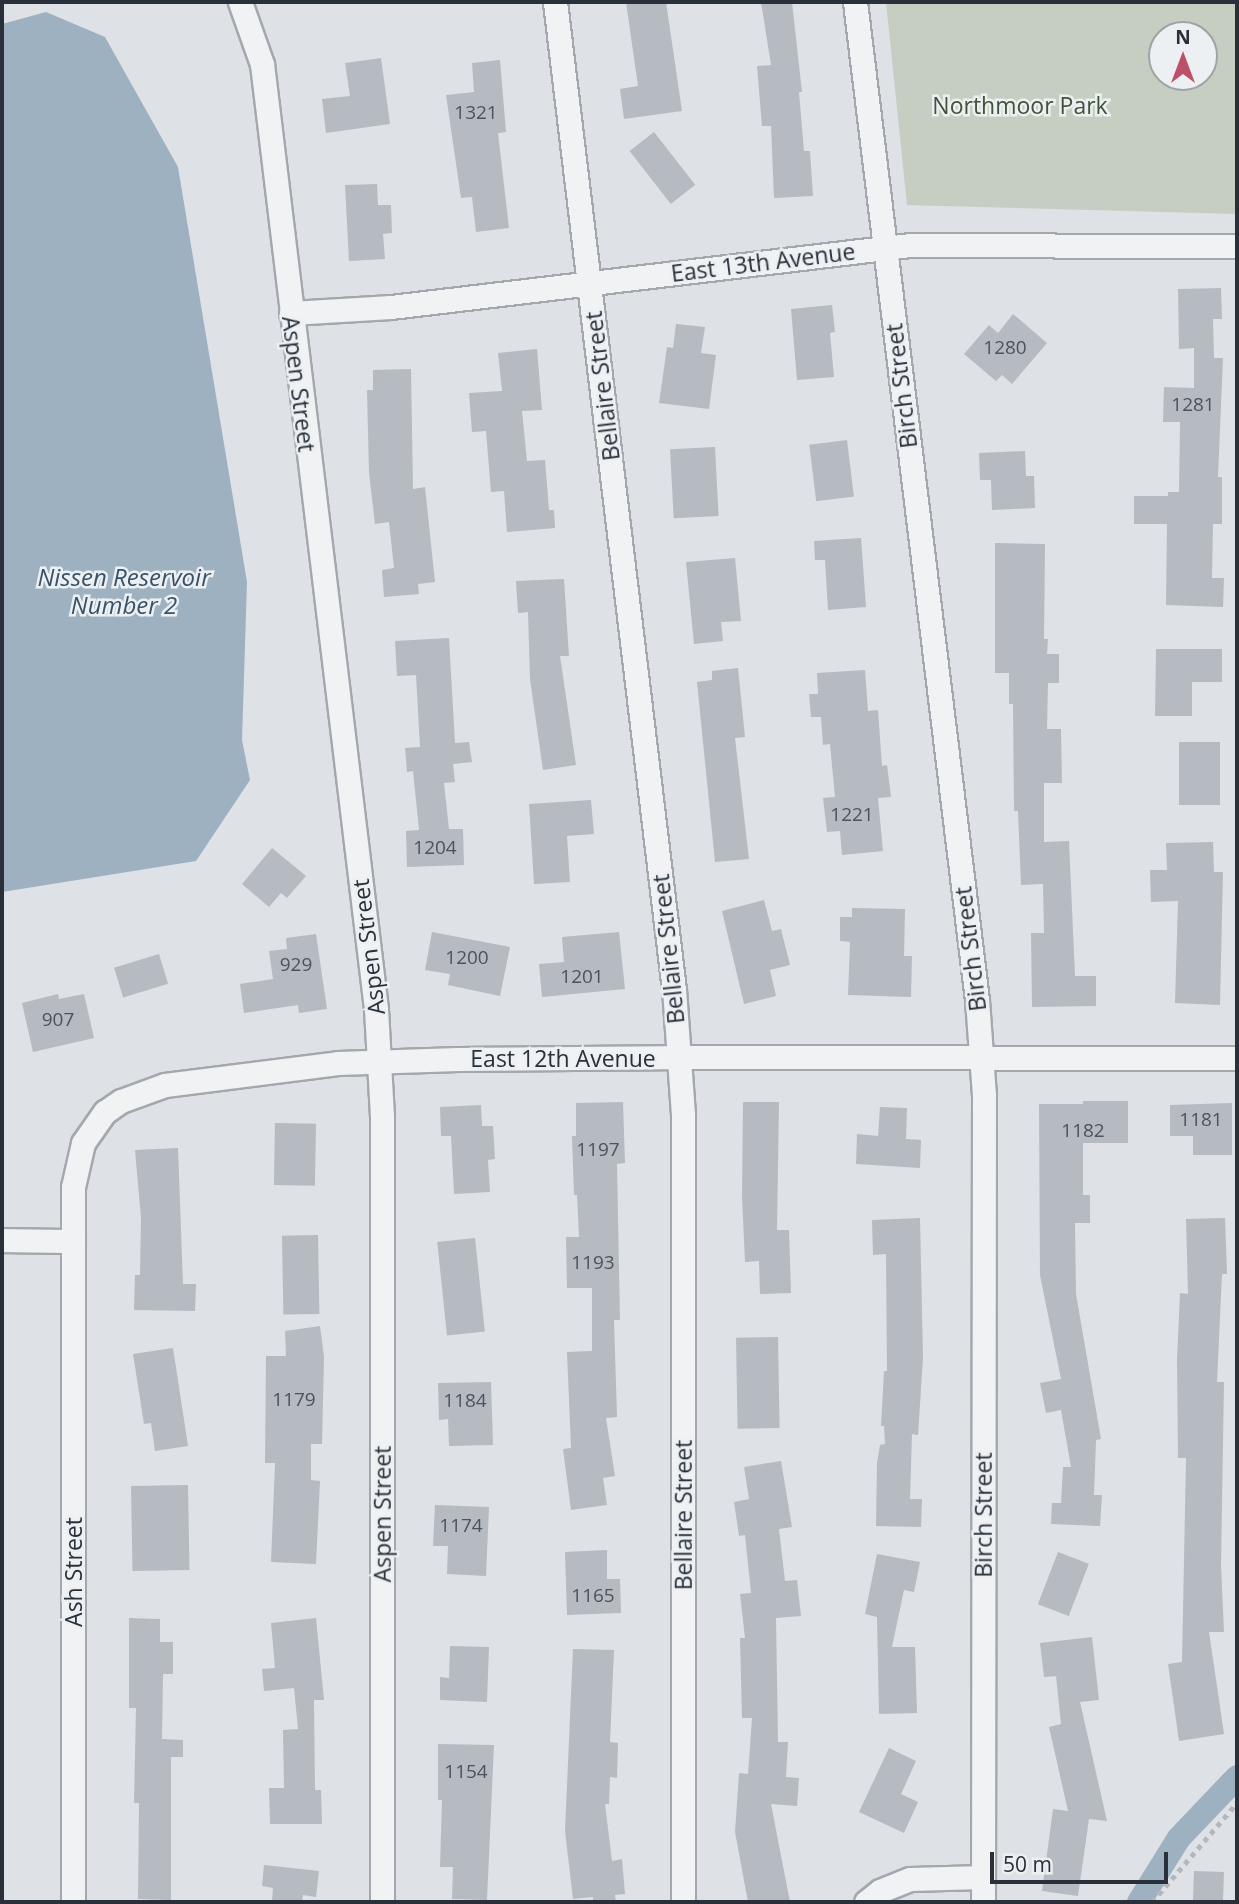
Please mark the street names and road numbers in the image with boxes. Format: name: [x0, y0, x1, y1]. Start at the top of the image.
street label: East 13th Avenue: [669, 237, 857, 287]
street label: Bellaire Street: [579, 310, 625, 462]
street label: Aspen Street: [277, 314, 321, 454]
street label: Birch Street: [880, 322, 922, 450]
street label: Bellaire Street: [646, 873, 690, 1025]
street label: Aspen Street: [346, 877, 390, 1017]
street label: Birch Street: [949, 885, 991, 1013]
street label: East 12th Avenue: [470, 1044, 656, 1072]
street label: Bellaire Street: [669, 1440, 697, 1590]
street label: Aspen Street: [368, 1446, 396, 1582]
street label: Birch Street: [969, 1452, 997, 1578]
street label: Ash Street: [59, 1517, 87, 1627]

